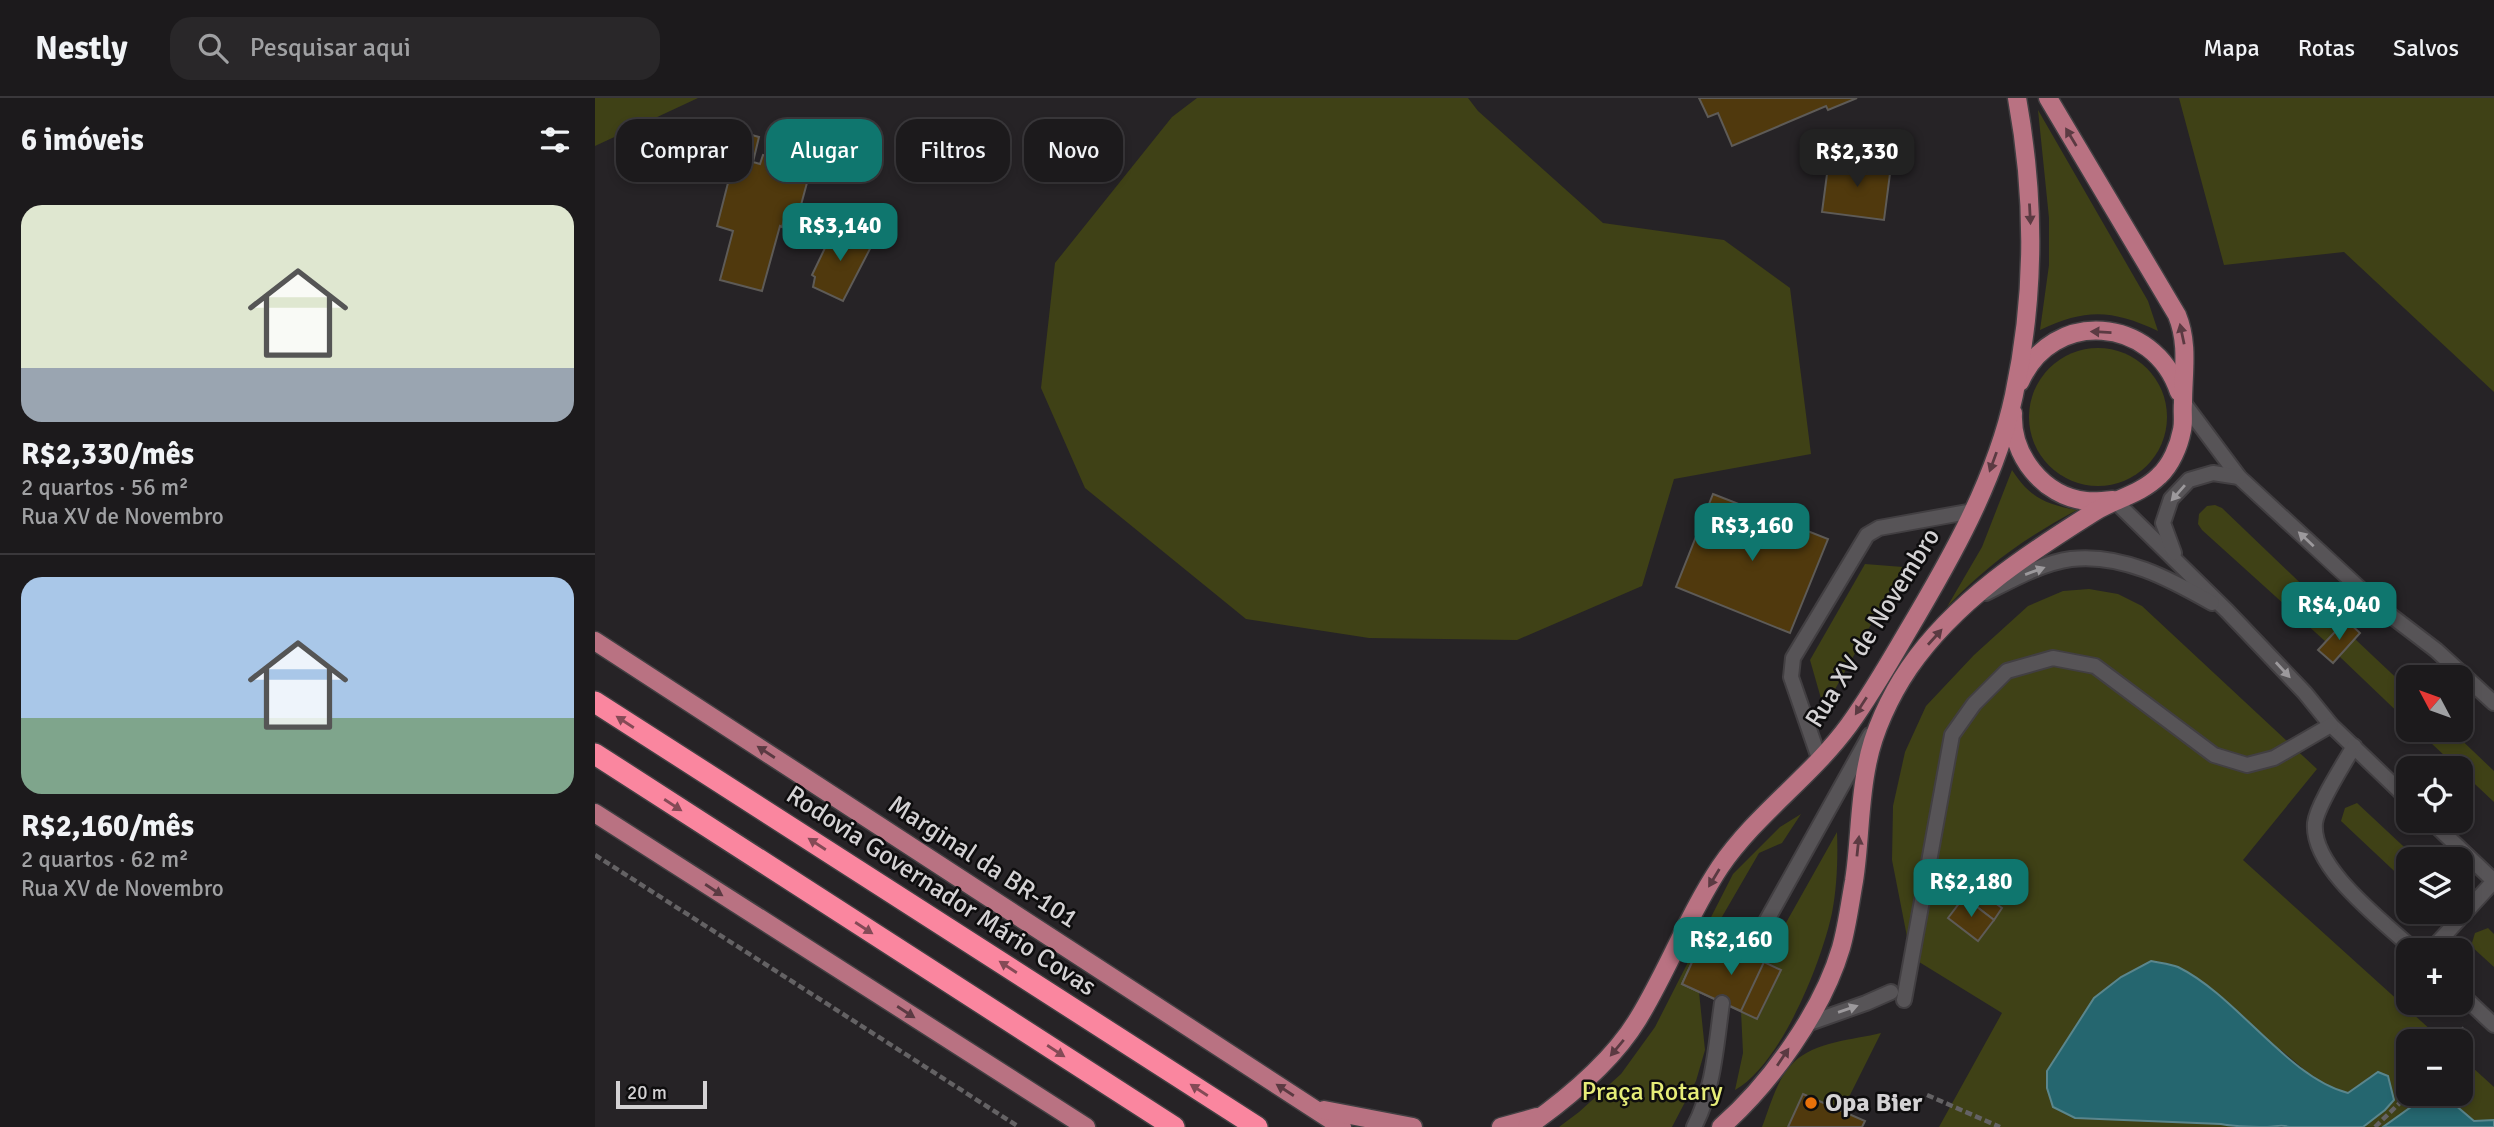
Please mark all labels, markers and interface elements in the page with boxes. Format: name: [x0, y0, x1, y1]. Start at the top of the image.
search box: [170, 17, 660, 80]
text: Nestly: [35, 28, 128, 69]
icon: search: [194, 29, 232, 67]
text: Pesquisar aqui: [250, 32, 411, 64]
text: Mapa: [2203, 33, 2260, 63]
text: Rotas: [2298, 33, 2355, 63]
text: Salvos: [2393, 33, 2459, 63]
chip: Comprar: [616, 119, 752, 182]
chip: Alugar: [766, 119, 882, 182]
chip: Filtros: [896, 119, 1010, 182]
chip: Novo: [1024, 119, 1123, 182]
icon: filters: [536, 121, 574, 159]
text: 6 imóveis: [21, 122, 144, 159]
one-way arrow: [2065, 127, 2077, 146]
pin: R$2,330: [1792, 130, 1922, 189]
text: R$2,330: [1815, 137, 1899, 166]
pin: R$3,140: [775, 204, 905, 263]
one-way arrow: [2025, 204, 2036, 226]
text: R$3,140: [798, 211, 882, 240]
icon: home: [235, 250, 361, 376]
one-way arrow: [2177, 323, 2188, 345]
one-way arrow: [2090, 326, 2112, 337]
text: R$2,330/mês: [21, 436, 194, 473]
one-way arrow: [1987, 451, 1998, 472]
text: 2 quartos · 56 m²: [21, 473, 189, 502]
one-way arrow: [2170, 484, 2186, 502]
text: Rua XV de Novembro: [21, 502, 224, 531]
pin: R$3,160: [1687, 504, 1817, 563]
text: R$3,160: [1710, 511, 1794, 540]
street label: Rua XV de Novembro: [1799, 522, 1947, 734]
one-way arrow: [2298, 531, 2315, 547]
one-way arrow: [2024, 566, 2045, 577]
pin: R$4,040: [2274, 582, 2404, 642]
text: R$4,040: [2297, 590, 2381, 619]
icon: home: [235, 622, 361, 748]
one-way arrow: [1927, 629, 1942, 646]
one-way arrow: [2274, 661, 2290, 678]
north arrow: [2396, 665, 2473, 742]
map controls: [2396, 665, 2473, 1106]
one-way arrow: [1854, 697, 1868, 715]
one-way arrow: [615, 715, 635, 728]
one-way arrow: [756, 746, 775, 759]
button: locate: [2396, 756, 2473, 833]
street label: Rodovia Governador Mário Covas: [780, 779, 1102, 1003]
street label: Marginal da BR-101: [882, 789, 1084, 935]
one-way arrow: [663, 798, 683, 811]
text: R$2,160/mês: [21, 808, 194, 845]
one-way arrow: [1852, 834, 1863, 856]
one-way arrow: [807, 838, 826, 851]
text: 2 quartos · 62 m²: [21, 845, 189, 874]
button: layers: [2396, 847, 2473, 924]
pin: R$2,180: [1906, 860, 2036, 919]
text: R$2,180: [1929, 867, 2013, 896]
one-way arrow: [1707, 869, 1720, 888]
text: Rua XV de Novembro: [21, 874, 224, 903]
one-way arrow: [705, 883, 724, 896]
pin: R$2,160: [1666, 918, 1796, 977]
one-way arrow: [855, 921, 874, 934]
text: R$2,160: [1689, 925, 1773, 954]
button: +: [2396, 938, 2473, 1015]
one-way arrow: [998, 961, 1018, 974]
one-way arrow: [1838, 1004, 1859, 1014]
one-way arrow: [896, 1006, 916, 1019]
button: −: [2396, 1029, 2473, 1106]
one-way arrow: [1610, 1039, 1625, 1056]
one-way arrow: [1046, 1044, 1065, 1057]
one-way arrow: [1776, 1047, 1789, 1066]
park label: Praça Rotary: [1581, 1076, 1723, 1108]
scale bar: [616, 1078, 707, 1110]
text: 20 m: [627, 1081, 667, 1105]
one-way arrow: [1190, 1084, 1209, 1097]
one-way arrow: [1275, 1084, 1294, 1097]
place label: Opa Bier: [1825, 1087, 1923, 1119]
marker: Opa Bier: [1803, 1095, 1819, 1111]

